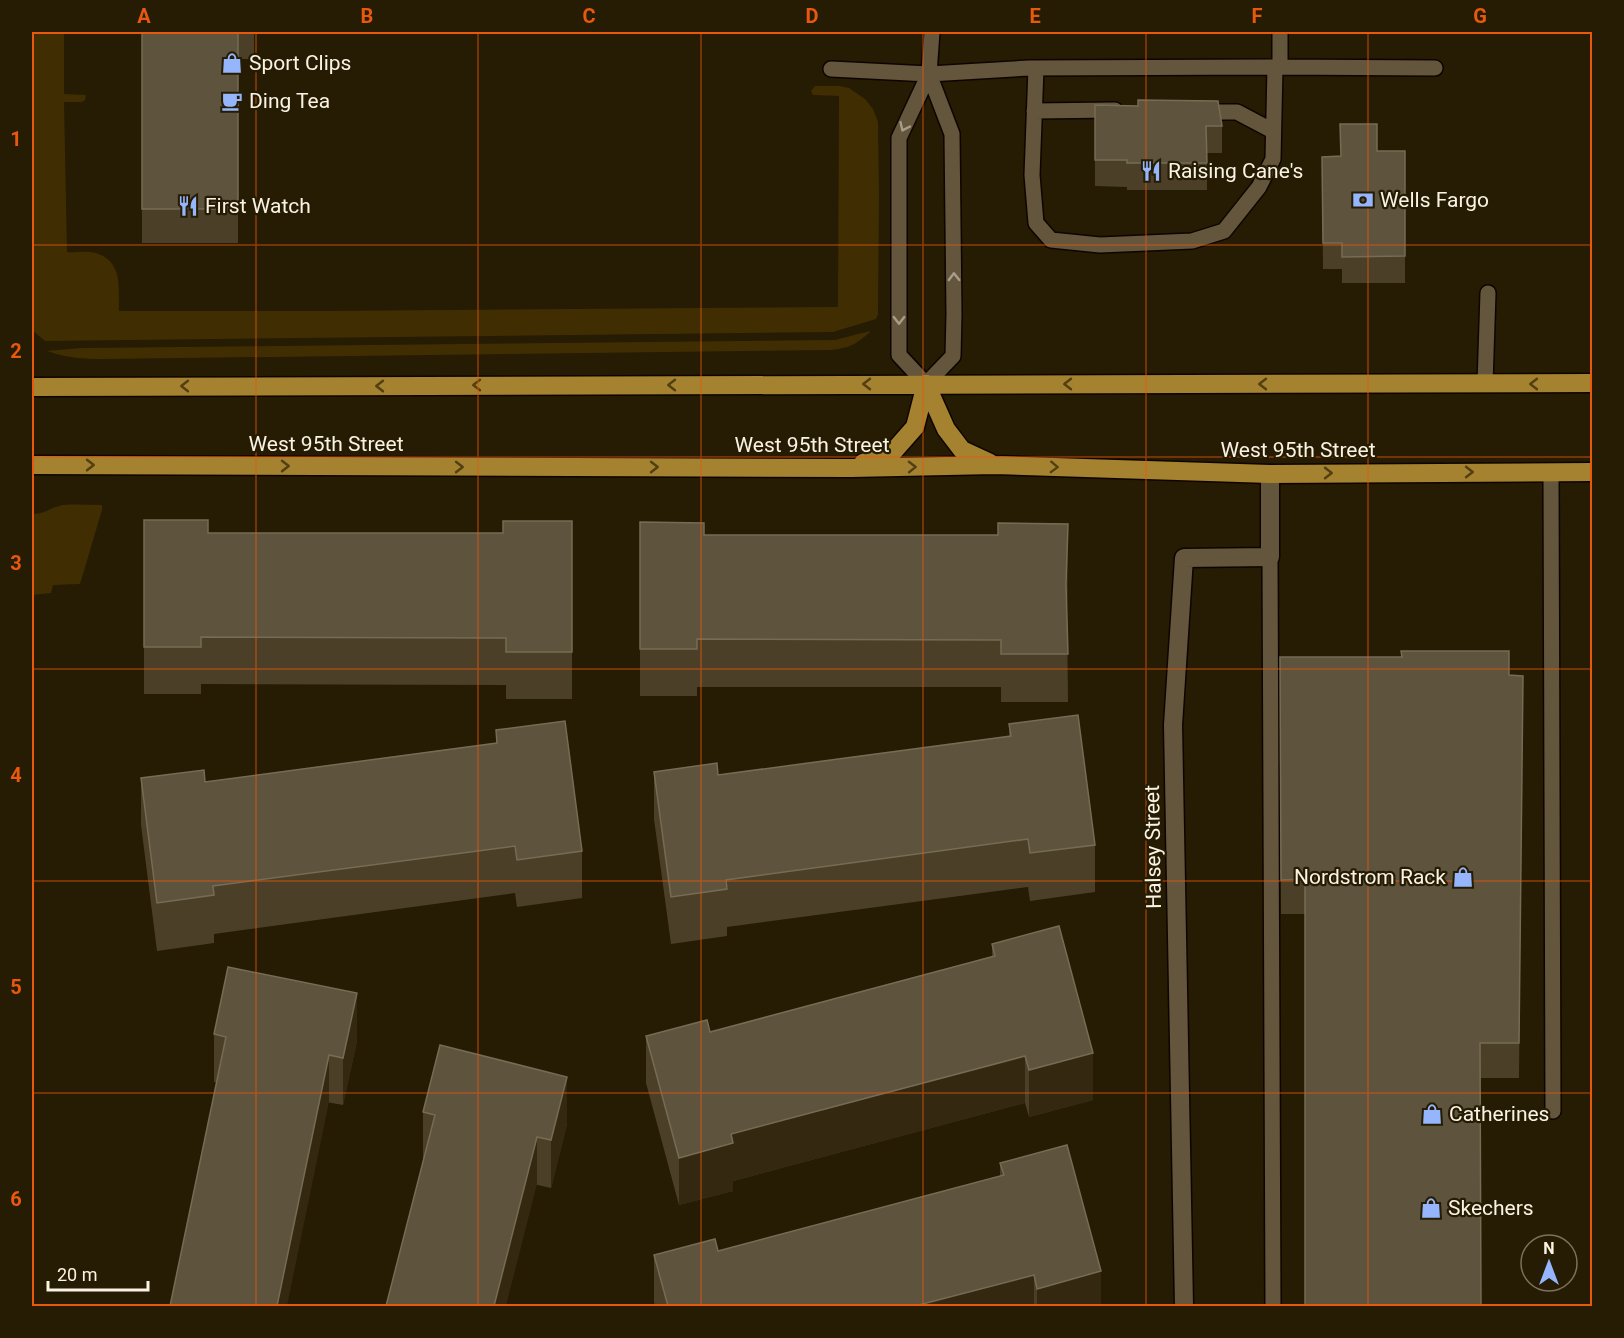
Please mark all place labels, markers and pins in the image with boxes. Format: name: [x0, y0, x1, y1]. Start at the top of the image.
shop icon: Sport Clips: [220, 51, 244, 75]
place label: Sport Clips: [249, 51, 351, 75]
cafe icon: Ding Tea: [220, 89, 244, 113]
place label: Ding Tea: [249, 89, 330, 113]
restaurant icon: Raising Cane's: [1139, 159, 1163, 183]
place label: Raising Cane's: [1168, 159, 1303, 183]
bank icon: Wells Fargo: [1351, 188, 1375, 212]
place label: Wells Fargo: [1380, 188, 1489, 212]
restaurant icon: First Watch: [176, 194, 200, 218]
place label: First Watch: [205, 194, 311, 218]
place label: Nordstrom Rack: [1294, 865, 1446, 889]
shop icon: Nordstrom Rack: [1451, 865, 1475, 889]
shop icon: Catherines: [1420, 1102, 1444, 1126]
place label: Catherines: [1449, 1102, 1549, 1126]
shop icon: Skechers: [1419, 1196, 1443, 1220]
place label: Skechers: [1448, 1196, 1534, 1220]

